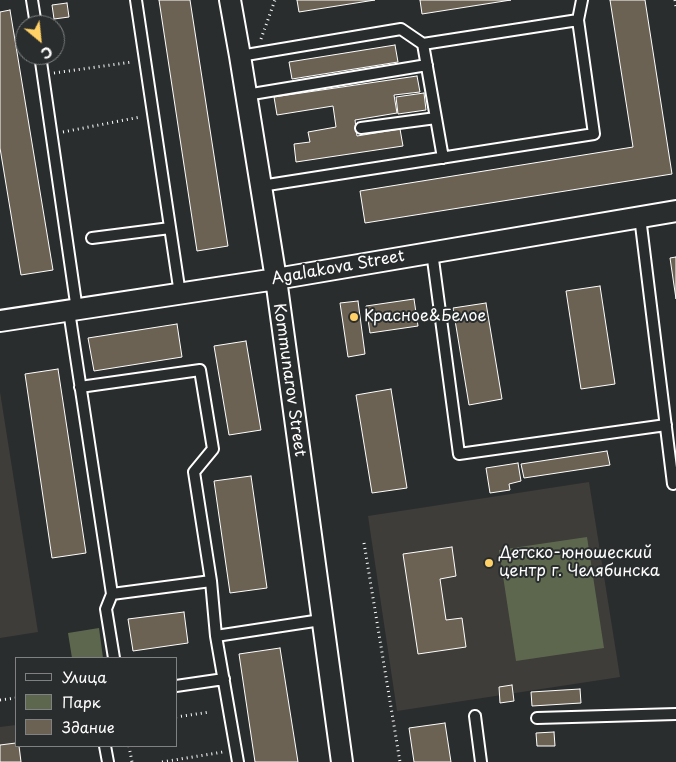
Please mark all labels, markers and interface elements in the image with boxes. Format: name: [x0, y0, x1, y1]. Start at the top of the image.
north arrow: [15, 15, 65, 65]
text: С: [37, 41, 56, 65]
street label: Agalakova Street: [270, 247, 406, 289]
street label: Kommunarov Street: [269, 302, 309, 458]
place label: Красное&Белое: [364, 307, 486, 327]
marker: Красное&Белое: [348, 311, 360, 323]
place label: Детско-юношеский центр г. Челябинска: [499, 544, 660, 582]
marker: Детско-юношеский центр г. Челябинска: [483, 557, 495, 569]
legend: [15, 657, 178, 747]
text: Улица: [62, 665, 107, 688]
text: Парк: [62, 690, 101, 713]
text: Здание: [62, 715, 115, 738]

